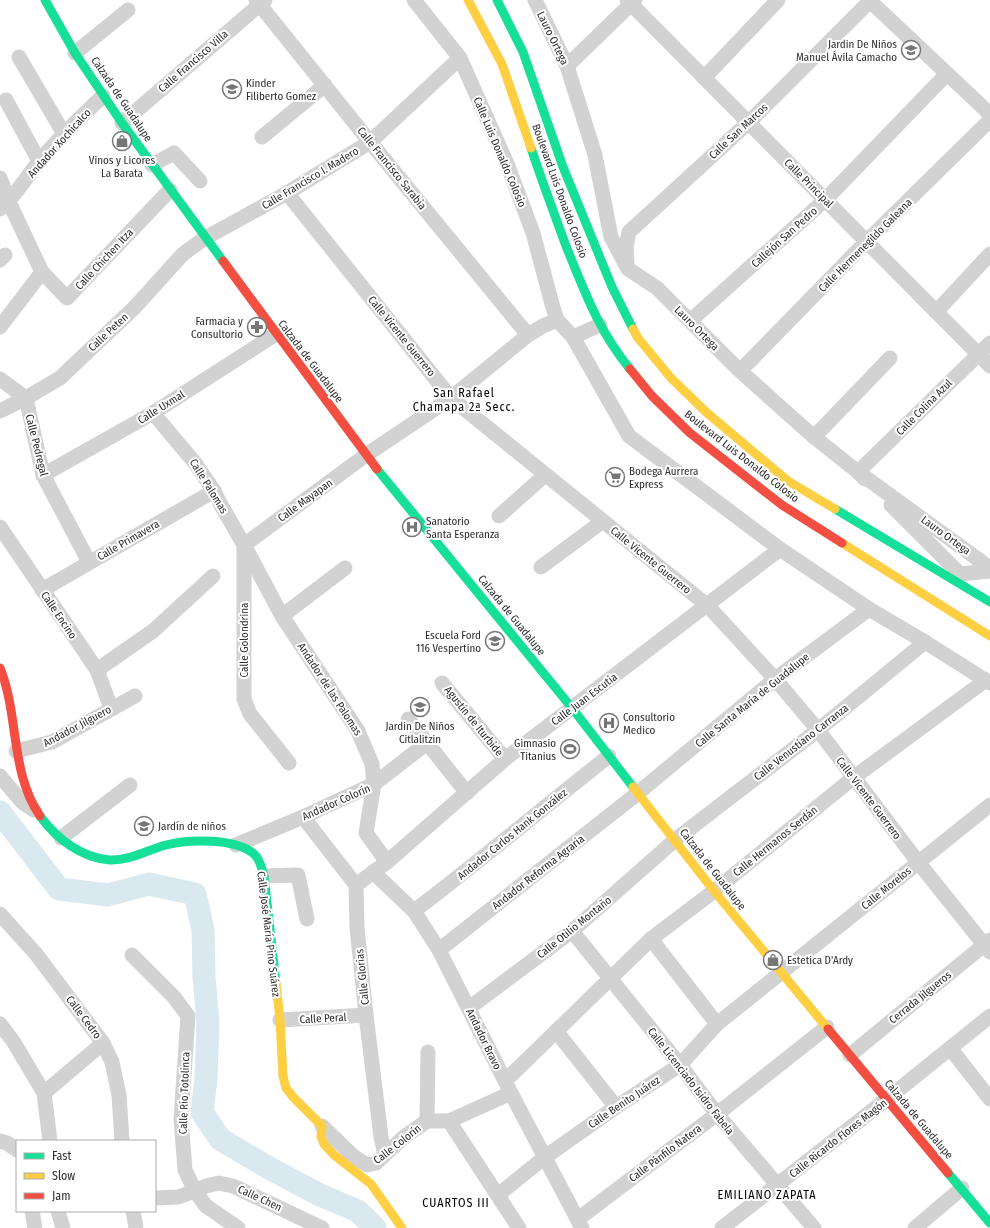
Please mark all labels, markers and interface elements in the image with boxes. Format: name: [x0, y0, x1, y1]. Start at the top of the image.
street label: Lauro Ortega: [534, 9, 571, 67]
street label: Calle Francisco Villa: [156, 28, 231, 95]
place label: Jardin De Niños Manuel Ávila Camacho: [796, 38, 897, 64]
school or university icon: Jardin De Niños Manuel Ávila Camacho: [900, 39, 922, 61]
street label: Calzada de Guadalupe: [88, 54, 155, 144]
place label: Kinder Filiberto Gomez: [246, 77, 317, 103]
school or university icon: Kinder Filiberto Gomez: [221, 78, 243, 100]
street label: Calle Luis Donaldo Colosio: [470, 95, 529, 209]
street label: Calle San Marcos: [706, 101, 771, 162]
street label: Andador Xochicalco: [25, 106, 94, 180]
street label: Boulevard Luis Donaldo Colosio: [529, 122, 590, 260]
street label: Calle Francisco Sarabia: [354, 124, 429, 212]
shop icon: Vinos y Licores La Barata: [111, 130, 133, 152]
street label: Calle Francisco I. Madero: [260, 144, 361, 212]
place label: Vinos y Licores La Barata: [89, 154, 155, 180]
street label: Calle Principal: [781, 156, 836, 211]
street label: Calle Hermenegildo Galeana: [816, 196, 915, 295]
street label: Callejón San Pedro: [749, 204, 820, 270]
street label: Calle Chichen Itza: [73, 226, 136, 293]
street label: Calle Vicente Guerrero: [365, 293, 438, 379]
street label: Lauro Ortega: [672, 303, 722, 353]
street label: Calle Peten: [86, 311, 131, 354]
place label: Farmacia y Consultorio: [191, 315, 243, 341]
pharmacy icon: Farmacia y Consultorio: [246, 316, 268, 338]
street label: Calzada de Guadalupe: [275, 318, 346, 405]
street label: Calle Colina Azul: [894, 377, 955, 438]
district label: San Rafael Chamapa 2ª Secc.: [413, 386, 515, 414]
street label: Calle Uxmal: [136, 388, 187, 427]
street label: Boulevard Luis Donaldo Colosio: [682, 408, 802, 505]
street label: Calle Pedregal: [23, 413, 51, 478]
street label: Calle Palomas: [187, 456, 231, 516]
place label: Bodega Aurrera Express: [629, 465, 698, 491]
supermarket icon: Bodega Aurrera Express: [604, 466, 626, 488]
street label: Calle Mayapan: [275, 476, 335, 525]
street label: Lauro Ortega: [918, 513, 973, 558]
place label: Sanatorio Santa Esperanza: [426, 515, 500, 541]
hospital icon: Sanatorio Santa Esperanza: [401, 516, 423, 538]
street label: Calle Primavera: [95, 517, 162, 563]
street label: Calle Vicente Guerrero: [608, 524, 694, 597]
street label: Calzada de Guadalupe: [475, 572, 548, 658]
street label: Calle Encino: [38, 589, 79, 642]
street label: Calle Golondrina: [238, 603, 251, 677]
place label: Escuela Ford 116 Vespertino: [416, 629, 481, 655]
school or university icon: Escuela Ford 116 Vespertino: [484, 630, 506, 652]
street label: Andador de las Palomas: [295, 640, 365, 738]
street label: Calle Santa María de Guadalupe: [693, 650, 812, 750]
street label: Calle Juan Escutia: [549, 670, 620, 728]
street label: Agustín de Iturbide: [441, 684, 506, 759]
school or university icon: Jardin De Niños Citlalitzin: [409, 696, 431, 718]
street label: Calle Venustiano Carranza: [751, 701, 851, 783]
street label: Andador Jilguero: [41, 703, 114, 750]
place label: Consultorio Medico: [623, 711, 675, 737]
hospital icon: Consultorio Medico: [598, 712, 620, 734]
place label: Jardin De Niños Citlalitzin: [385, 720, 455, 746]
place label: Gimnasio Titanius: [514, 737, 556, 763]
sports icon: Gimnasio Titanius: [559, 738, 581, 760]
street label: Calle Vicente Guerrero: [833, 755, 904, 842]
street label: Andador Colorín: [300, 782, 372, 823]
street label: Andador Carlos Hank González: [455, 786, 570, 883]
street label: Calle Hermanos Serdán: [731, 803, 820, 879]
school or university icon: Jardín de niños: [133, 815, 155, 837]
place label: Jardín de niños: [158, 820, 226, 833]
street label: Calzada de Guadalupe: [677, 826, 748, 913]
street label: Andador Reforma Agraria: [490, 832, 587, 912]
street label: Calle Morelos: [859, 864, 914, 912]
street label: Calle José María Pino Suárez: [254, 871, 283, 998]
street label: Calle Otilio Montaño: [535, 893, 614, 961]
street label: Calle Glorias: [353, 948, 372, 1006]
shop icon: Estetica D'Ardy: [762, 949, 784, 971]
place label: Estetica D'Ardy: [787, 954, 853, 967]
street label: Cerrada Jilgueros: [887, 968, 954, 1026]
street label: Calle Cedro: [63, 993, 104, 1042]
street label: Andador Bravo: [463, 1007, 504, 1072]
street label: Calle Peral: [299, 1011, 347, 1026]
street label: Calle Licenciado Isidro Fabela: [645, 1025, 736, 1137]
street label: Calle Río Totolinca: [177, 1052, 192, 1135]
street label: Calle Benito Juárez: [586, 1073, 663, 1131]
street label: Calzada de Guadalupe: [882, 1077, 956, 1162]
street label: Calle Ricardo Flores Magón: [787, 1096, 890, 1181]
street label: Calle Colorín: [371, 1122, 424, 1167]
street label: Calle Pánfilo Natera: [626, 1122, 704, 1185]
legend: [16, 1140, 156, 1212]
text: Fast: [52, 1149, 71, 1163]
text: Slow: [52, 1169, 75, 1183]
street label: Calle Chen: [236, 1183, 284, 1214]
district label: EMILIANO ZAPATA: [717, 1188, 817, 1202]
text: Jam: [52, 1189, 70, 1203]
district label: CUARTOS III: [422, 1196, 490, 1210]

